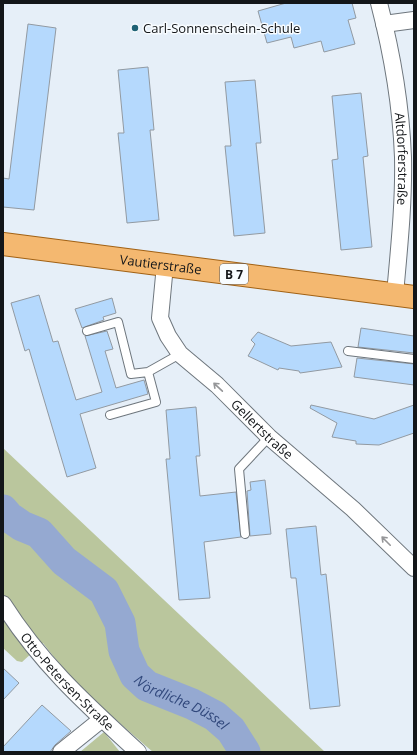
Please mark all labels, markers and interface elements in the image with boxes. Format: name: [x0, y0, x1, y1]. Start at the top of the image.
place label: Carl-Sonnenschein-Schule: [143, 19, 300, 37]
marker: Carl-Sonnenschein-Schule: [130, 23, 140, 33]
street label: Altdorferstraße: [391, 111, 412, 206]
street label: Vautierstraße: [119, 250, 203, 279]
road number: B 7: [220, 264, 248, 284]
one-way arrow: [213, 382, 223, 392]
street label: Gellertstraße: [227, 395, 297, 463]
one-way arrow: [381, 536, 391, 546]
street label: Otto-Petersen-Straße: [17, 628, 118, 735]
water label: Nördliche Düssel: [131, 670, 233, 734]

